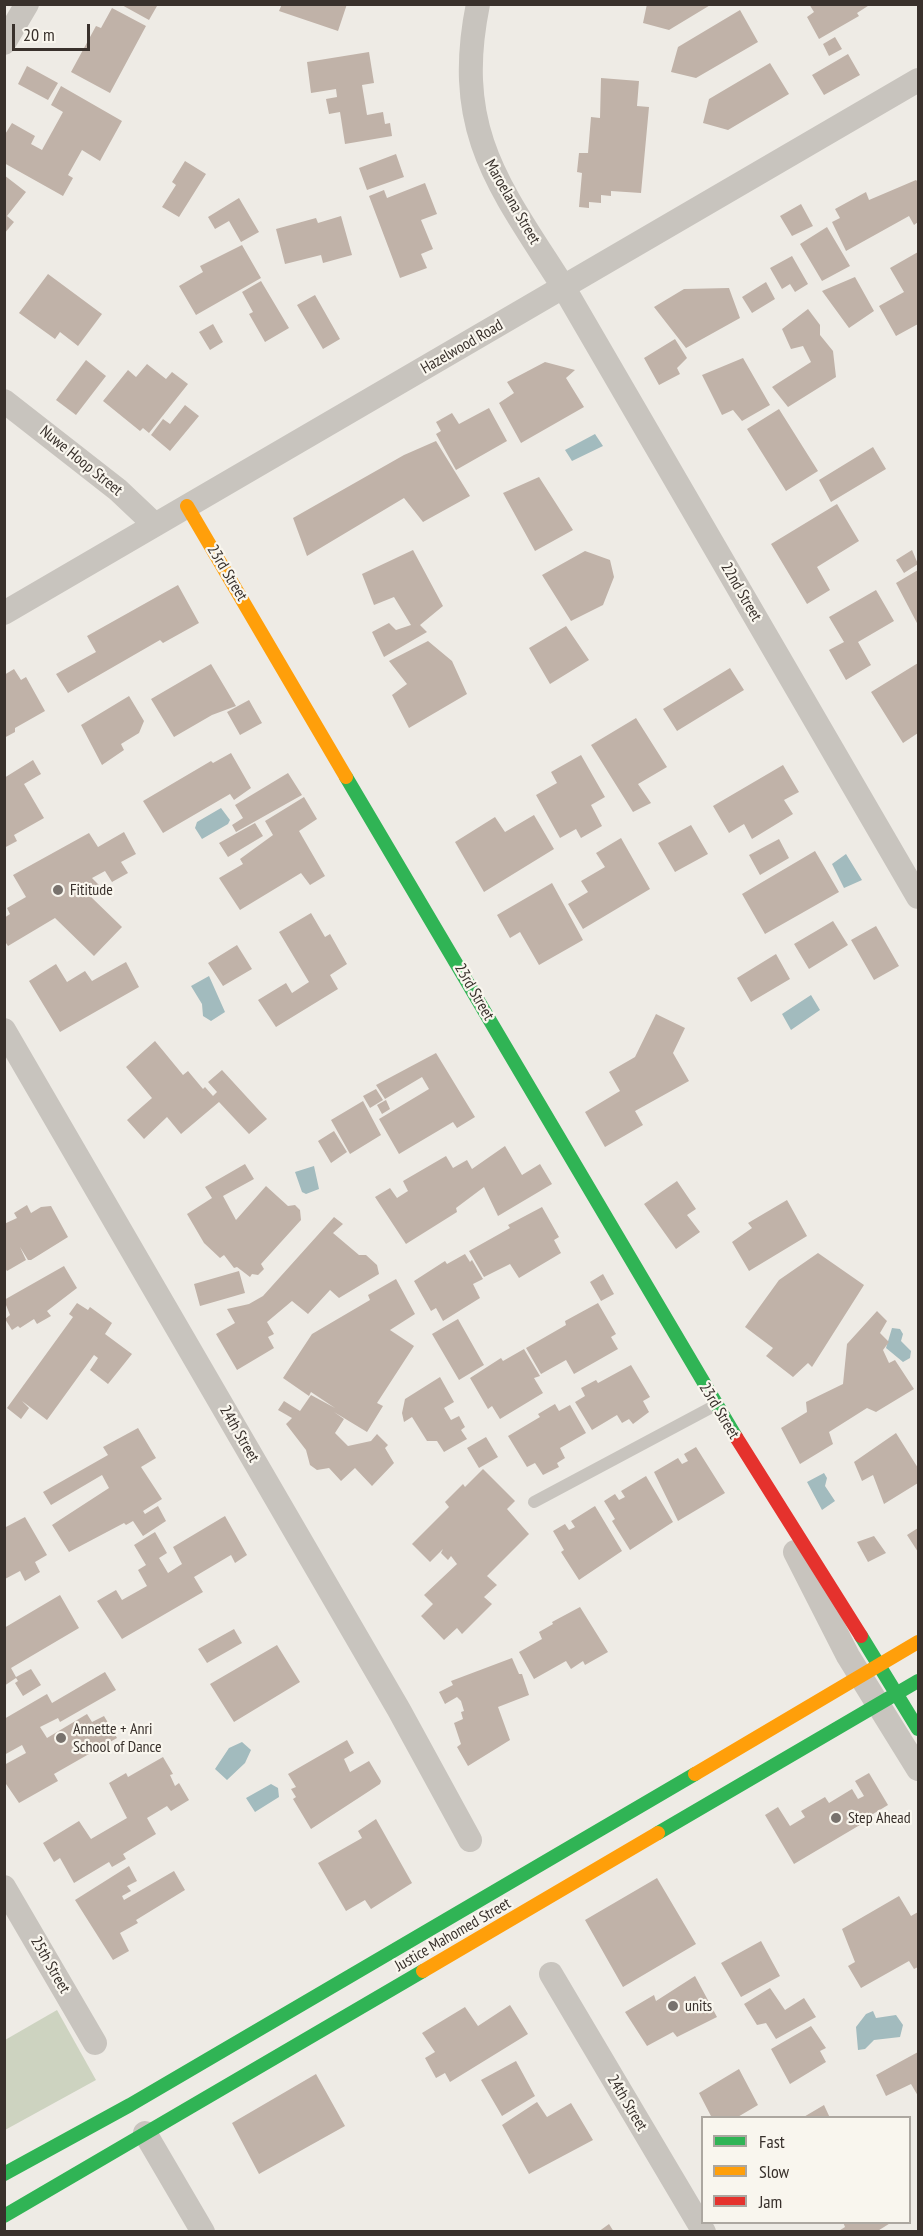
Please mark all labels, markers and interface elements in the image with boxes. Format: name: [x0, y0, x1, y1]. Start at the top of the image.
scale bar: [15, 12, 93, 50]
text: 20 m: [23, 23, 55, 46]
street label: Maroelana Street: [480, 156, 544, 248]
street label: Hazelwood Road: [418, 316, 506, 378]
street label: Nuwe Hoop Street: [36, 422, 126, 500]
street label: 23rd Street: [203, 541, 251, 605]
street label: 22nd Street: [716, 559, 766, 625]
place label: Fititude: [70, 880, 113, 900]
marker: Fititude: [51, 883, 65, 897]
street label: 23rd Street: [450, 960, 498, 1024]
street label: 23rd Street: [695, 1379, 743, 1443]
street label: 24th Street: [215, 1402, 263, 1466]
place label: Annette + Anri School of Dance: [73, 1719, 162, 1757]
marker: Annette + Anri School of Dance: [54, 1731, 68, 1745]
place label: Step Ahead: [848, 1808, 911, 1828]
marker: Step Ahead: [829, 1811, 843, 1825]
street label: Justice Mahomed Street: [392, 1894, 514, 1976]
street label: 25th Street: [26, 1933, 74, 1997]
place label: units: [685, 1996, 712, 2016]
marker: units: [666, 1999, 680, 2013]
street label: 24th Street: [603, 2071, 651, 2135]
legend: [701, 2116, 911, 2224]
text: Fast: [759, 2130, 785, 2153]
text: Slow: [759, 2160, 789, 2183]
text: Jam: [759, 2190, 782, 2213]

